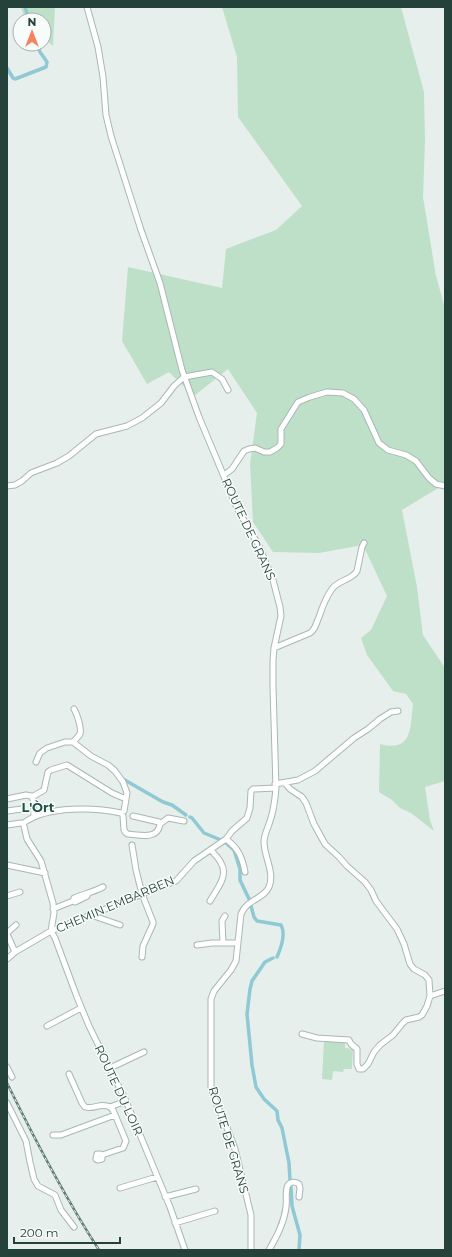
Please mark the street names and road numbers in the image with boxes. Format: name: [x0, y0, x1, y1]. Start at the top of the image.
street label: ROUTE DE GRANS: [219, 476, 279, 582]
street label: CHEMIN EMBARBEN: [54, 872, 176, 936]
street label: ROUTE DU LOIR: [91, 1042, 147, 1138]
street label: ROUTE DE GRANS: [206, 1085, 252, 1195]

